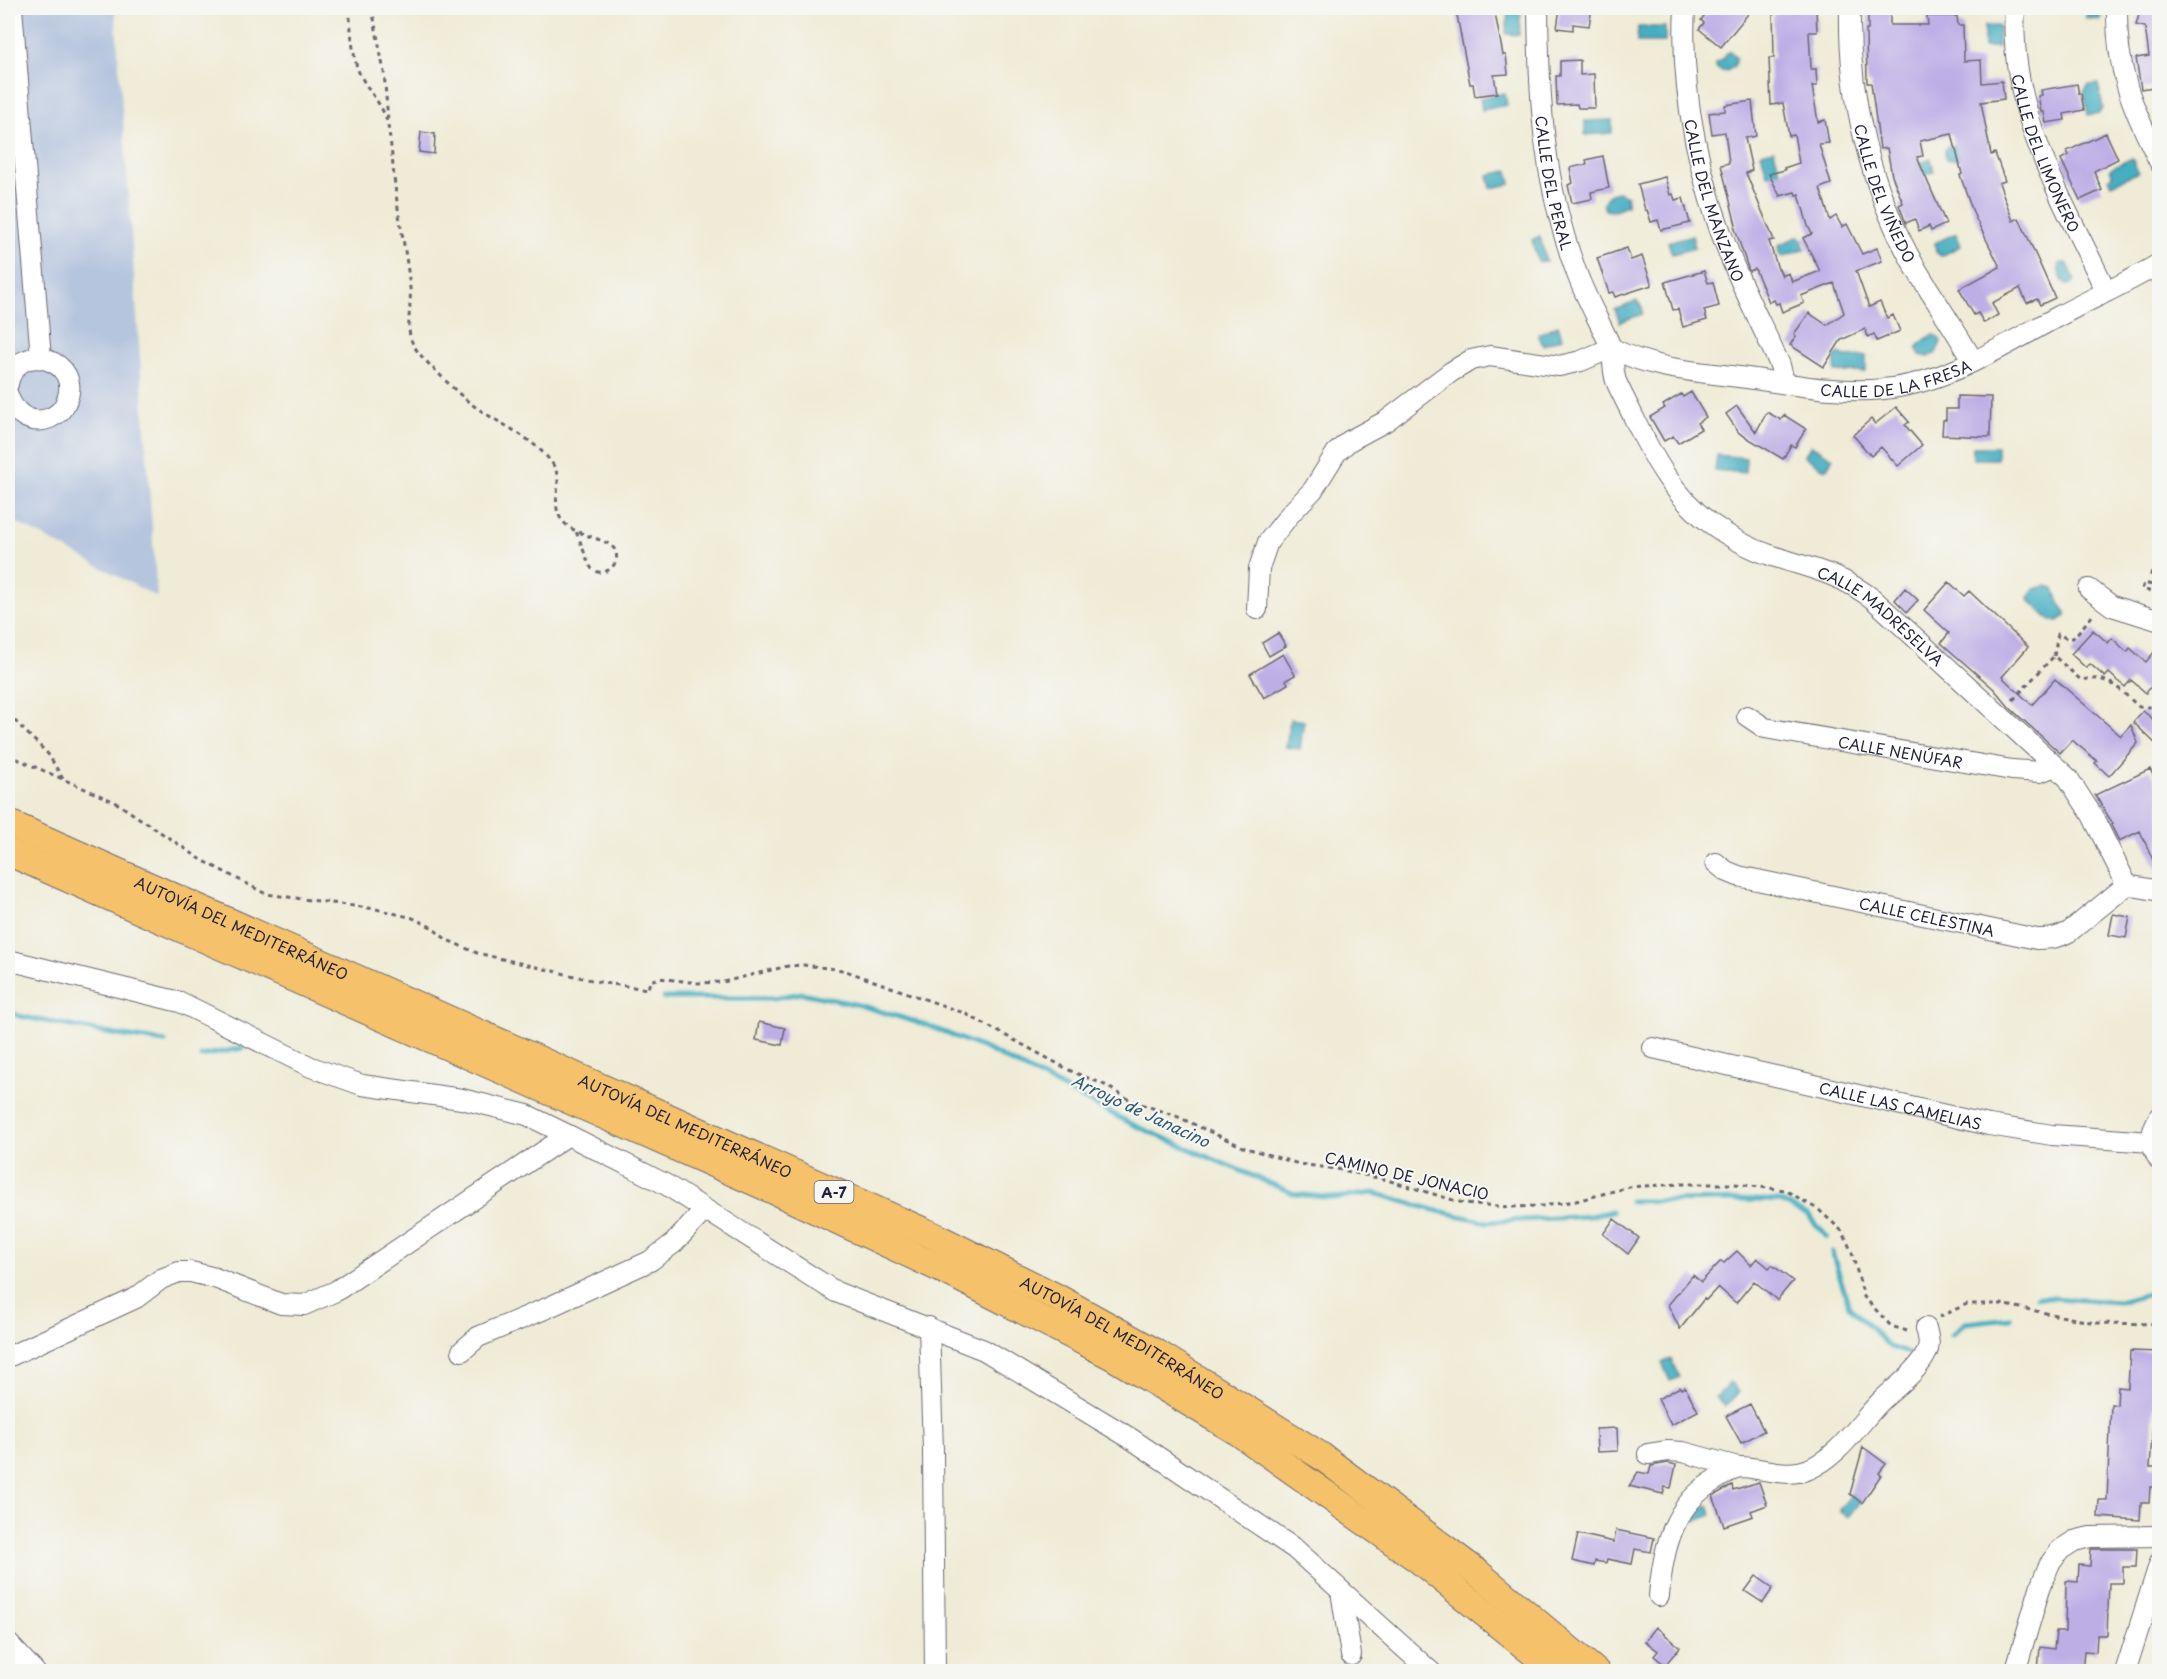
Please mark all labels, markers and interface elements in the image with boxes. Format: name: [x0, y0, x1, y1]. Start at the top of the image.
street label: CALLE DEL LIMONERO: [2007, 72, 2087, 236]
street label: CALLE DEL PERAL: [1531, 115, 1579, 253]
street label: CALLE DEL MANZANO: [1680, 117, 1751, 285]
street label: CALLE DEL VIÑEDO: [1850, 121, 1922, 266]
street label: CALLE DE LA FRESA: [1819, 353, 1974, 402]
street label: CALLE MADRESELVA: [1815, 560, 1949, 671]
street label: CALLE NENÚFAR: [1836, 729, 1964, 773]
street label: AUTOVÍA DEL MEDITERRÁNEO: [131, 870, 352, 985]
street label: CALLE CELESTINA: [1857, 890, 1997, 941]
street label: AUTOVÍA DEL MEDITERRÁNEO: [575, 1068, 796, 1183]
water label: Arroyo de Janacino: [1068, 1068, 1215, 1153]
street label: CALLE LAS CAMELIAS: [1817, 1075, 1984, 1135]
street label: CAMINO DE JONACIO: [1323, 1145, 1491, 1205]
road number: A-7: [814, 1181, 854, 1203]
street label: AUTOVÍA DEL MEDITERRÁNEO: [1017, 1270, 1229, 1404]

